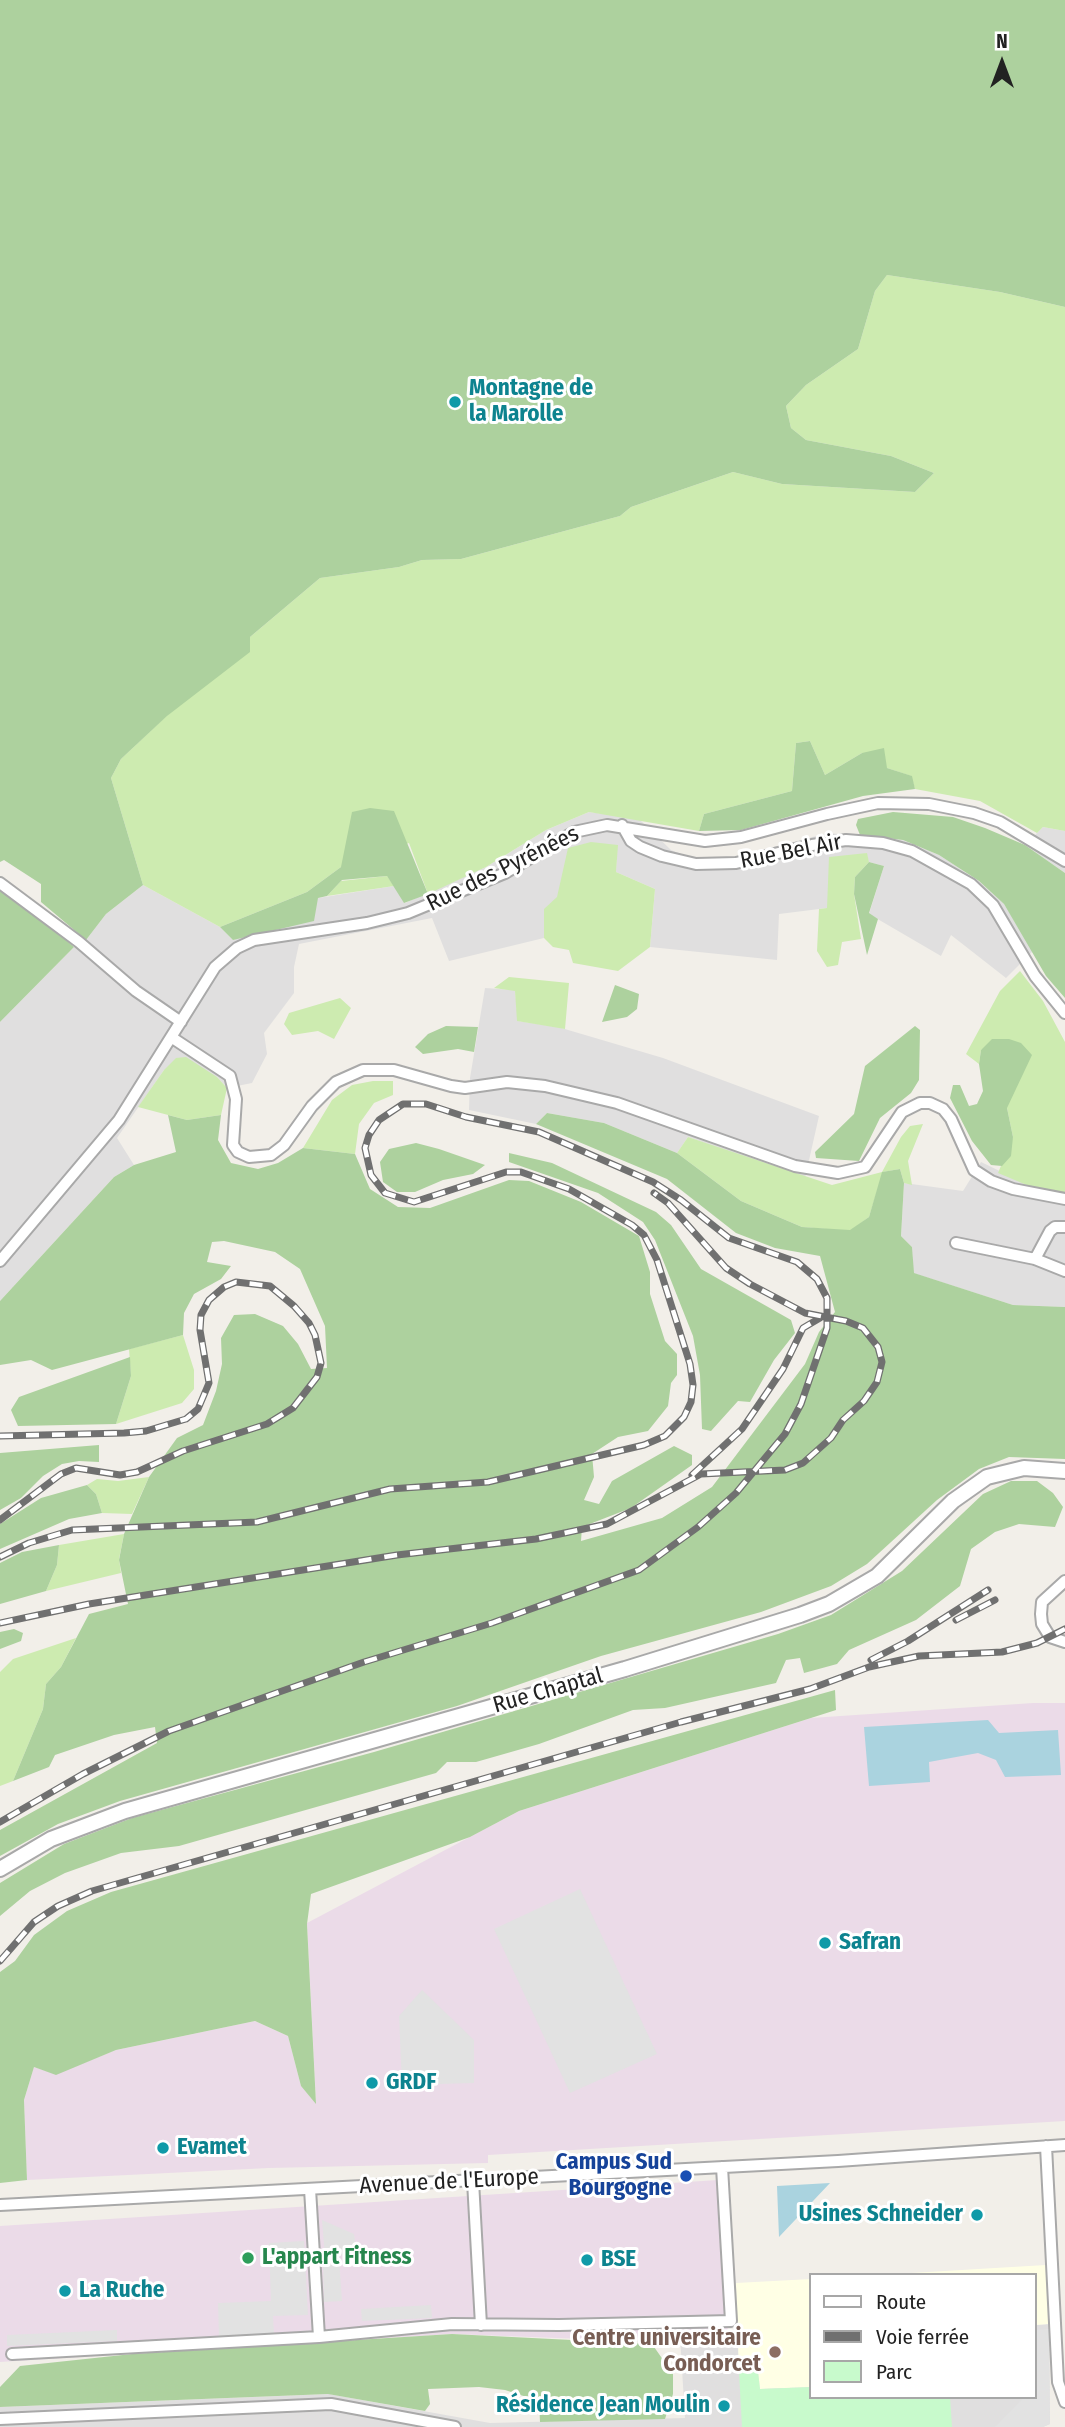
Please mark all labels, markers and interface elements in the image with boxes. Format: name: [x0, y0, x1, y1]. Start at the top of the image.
north arrow: [967, 28, 1037, 98]
text: N: [996, 30, 1008, 53]
place label: Montagne de la Marolle: [469, 375, 593, 429]
marker: Montagne de la Marolle: [447, 394, 463, 410]
street label: Rue des Pyrénées: [422, 820, 584, 918]
street label: Rue Bel Air: [738, 829, 844, 875]
street label: Rue Chaptal: [490, 1662, 606, 1720]
place label: Safran: [839, 1929, 901, 1957]
marker: Safran: [817, 1935, 833, 1951]
place label: GRDF: [386, 2069, 436, 2097]
marker: GRDF: [364, 2075, 380, 2091]
place label: Evamet: [177, 2134, 247, 2162]
marker: Evamet: [155, 2140, 171, 2156]
place label: Campus Sud Bourgogne: [556, 2149, 672, 2203]
street label: Avenue de l'Europe: [359, 2164, 539, 2200]
marker: Campus Sud Bourgogne: [678, 2168, 694, 2184]
place label: Usines Schneider: [799, 2201, 963, 2229]
marker: Usines Schneider: [969, 2207, 985, 2223]
place label: L'appart Fitness: [262, 2244, 412, 2272]
place label: BSE: [601, 2246, 636, 2274]
marker: L'appart Fitness: [240, 2250, 256, 2266]
marker: BSE: [579, 2252, 595, 2268]
legend: [810, 2273, 1037, 2399]
place label: La Ruche: [79, 2277, 164, 2305]
marker: La Ruche: [57, 2283, 73, 2299]
text: Route: [876, 2289, 926, 2315]
text: Voie ferrée: [876, 2324, 969, 2350]
place label: Centre universitaire Condorcet: [572, 2325, 761, 2379]
marker: Centre universitaire Condorcet: [767, 2344, 783, 2360]
text: Parc: [876, 2359, 912, 2385]
place label: Résidence Jean Moulin: [496, 2392, 710, 2420]
marker: Résidence Jean Moulin: [716, 2398, 732, 2414]

